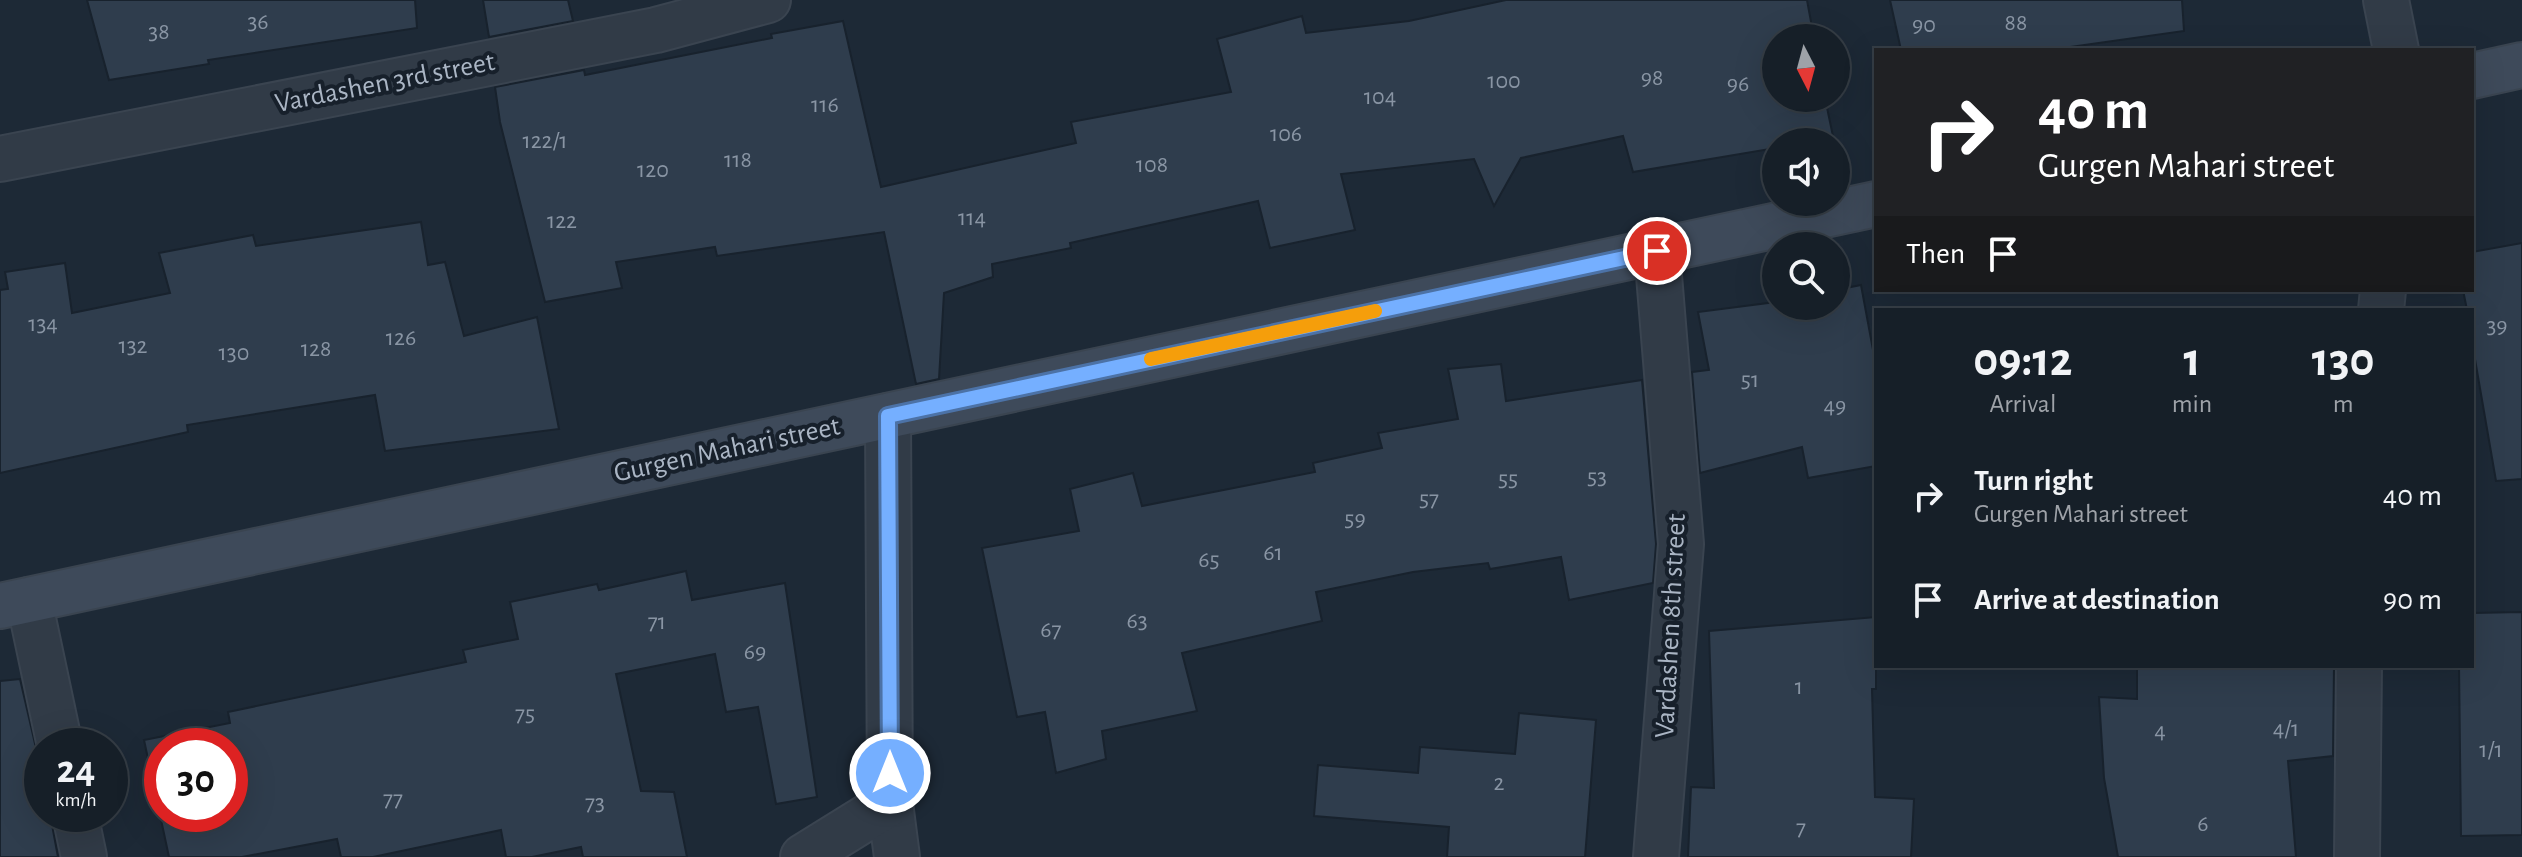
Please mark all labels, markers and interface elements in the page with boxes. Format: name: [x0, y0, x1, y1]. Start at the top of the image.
house number: 36: [247, 10, 269, 34]
house number: 88: [2005, 11, 2027, 35]
house number: 90: [1912, 13, 1936, 37]
house number: 38: [148, 20, 170, 44]
north arrow: [1762, 24, 1850, 112]
map controls: [1762, 24, 1850, 320]
street label: Vardashen 3rd street: [273, 48, 497, 118]
house number: 98: [1641, 66, 1663, 90]
house number: 100: [1487, 69, 1521, 93]
house number: 96: [1727, 72, 1749, 96]
icon: right: [1906, 80, 2010, 184]
text: 40 m: [2038, 83, 2149, 139]
house number: 104: [1364, 85, 1396, 109]
house number: 116: [811, 93, 839, 117]
house number: 106: [1270, 122, 1302, 146]
button: sound: [1762, 128, 1850, 216]
house number: 122/1: [522, 129, 568, 153]
house number: 118: [724, 148, 752, 172]
text: Gurgen Mahari street: [2038, 148, 2334, 184]
house number: 108: [1136, 153, 1168, 177]
house number: 120: [637, 158, 669, 182]
house number: 114: [958, 206, 986, 230]
house number: 122: [547, 209, 577, 233]
pin: [1623, 217, 1691, 285]
icon: arrive: [1635, 229, 1679, 273]
button: search: [1762, 232, 1850, 320]
icon: arrive: [1981, 232, 2025, 276]
text: Then: [1906, 239, 1965, 269]
house number: 134: [28, 312, 58, 336]
house number: 39: [2486, 314, 2508, 338]
house number: 126: [386, 326, 416, 350]
house number: 132: [118, 334, 148, 358]
house number: 128: [301, 337, 331, 361]
text: 09:12: [1973, 337, 2072, 385]
text: 1: [2183, 337, 2201, 385]
text: 130: [2312, 337, 2375, 385]
house number: 130: [219, 341, 249, 365]
house number: 51: [1741, 368, 1759, 392]
text: Arrival: [1989, 391, 2056, 417]
text: min: [2172, 391, 2212, 417]
text: m: [2333, 391, 2354, 417]
house number: 49: [1824, 394, 1846, 418]
street label: Gurgen Mahari street: [611, 412, 843, 488]
house number: 53: [1587, 465, 1607, 489]
text: Turn right: [1974, 466, 2093, 496]
house number: 55: [1498, 467, 1518, 491]
icon: right: [1906, 474, 1950, 518]
text: 40 m: [2383, 481, 2442, 511]
house number: 57: [1419, 487, 1439, 511]
text: Gurgen Mahari street: [1974, 501, 2188, 527]
house number: 59: [1344, 507, 1366, 531]
street label: Vardashen 8th street: [1651, 513, 1691, 739]
house number: 61: [1263, 541, 1283, 565]
house number: 65: [1198, 548, 1220, 572]
icon: arrive: [1906, 578, 1950, 622]
text: Arrive at destination: [1974, 585, 2220, 615]
text: 90 m: [2383, 585, 2442, 615]
house number: 63: [1126, 609, 1148, 633]
house number: 71: [648, 610, 666, 634]
house number: 67: [1040, 618, 1062, 642]
house number: 69: [744, 640, 766, 664]
house number: 1: [1795, 675, 1803, 699]
house number: 75: [515, 702, 535, 726]
house number: 4/1: [2273, 717, 2299, 741]
house number: 4: [2154, 719, 2166, 743]
speed limit sign: 30: [144, 728, 248, 832]
position arrow: [848, 731, 932, 815]
house number: 1/1: [2479, 738, 2503, 762]
text: 24: [57, 750, 95, 790]
house number: 2: [1494, 771, 1505, 795]
house number: 77: [383, 787, 403, 811]
text: km/h: [55, 790, 97, 810]
house number: 73: [585, 791, 605, 815]
house number: 6: [2197, 812, 2209, 836]
house number: 7: [1796, 816, 1806, 840]

